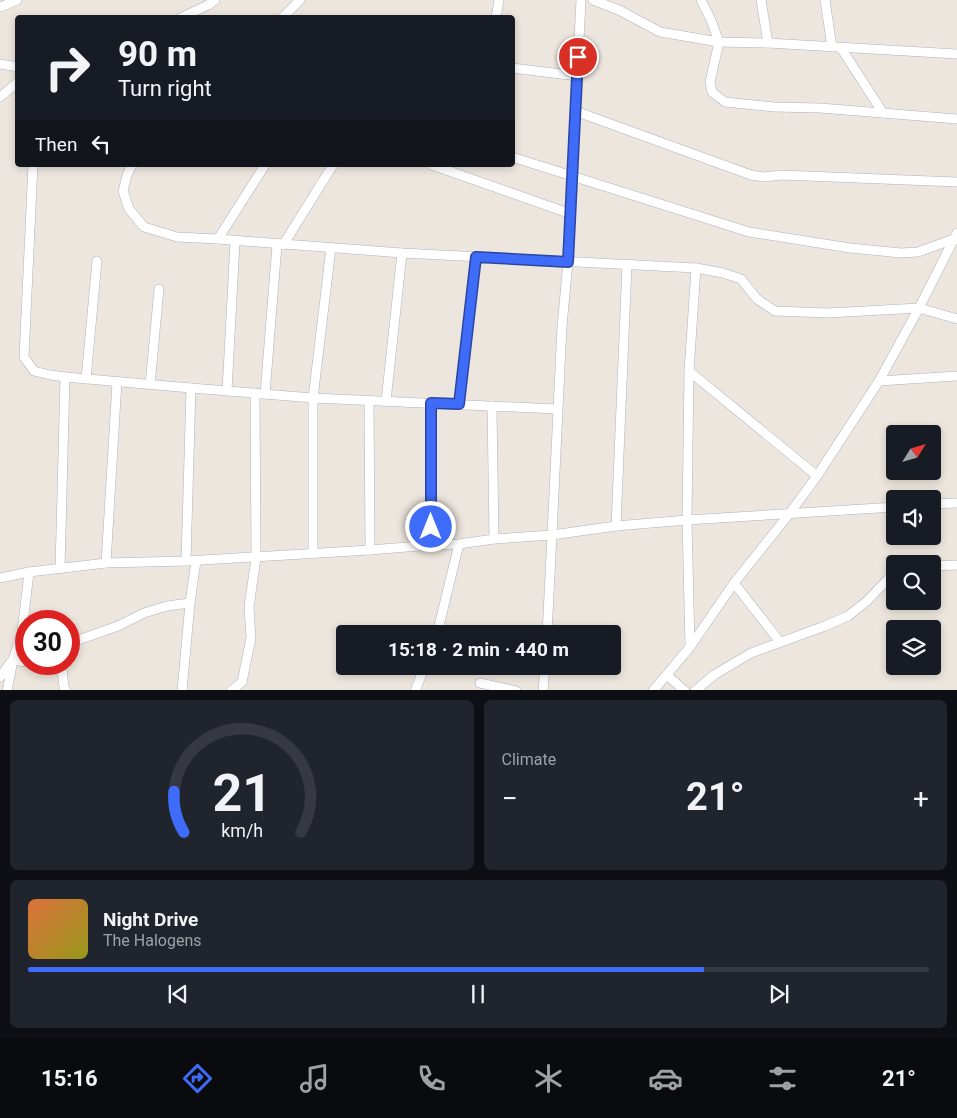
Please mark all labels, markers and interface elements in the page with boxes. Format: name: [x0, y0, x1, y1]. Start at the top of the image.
text: 90 m: [118, 34, 197, 75]
icon: right: [35, 35, 100, 100]
pin: [557, 36, 599, 78]
icon: arrive: [564, 43, 592, 71]
text: Turn right: [118, 76, 212, 101]
icon: left: [87, 130, 115, 158]
text: Then: [35, 133, 77, 156]
north arrow: [886, 425, 941, 480]
map controls: [886, 425, 941, 675]
button: sound: [886, 490, 941, 545]
position arrow: [404, 500, 456, 552]
button: search: [886, 555, 941, 610]
speed limit sign: 30: [15, 610, 80, 675]
button: layers: [886, 620, 941, 675]
text: 15:18 · 2 min · 440 m: [388, 638, 569, 661]
text: Climate: [502, 750, 556, 769]
text: 21: [212, 763, 272, 824]
text: 21°: [686, 775, 745, 819]
text: −: [502, 782, 518, 815]
text: +: [913, 782, 929, 815]
text: km/h: [221, 820, 263, 841]
text: Night Drive: [103, 908, 198, 931]
text: The Halogens: [103, 931, 202, 950]
icon: previous: [164, 980, 192, 1008]
icon: pause: [464, 980, 492, 1008]
icon: next: [765, 980, 793, 1008]
icon: directions: [180, 1061, 215, 1096]
icon: music: [297, 1061, 332, 1096]
icon: phone: [414, 1061, 449, 1096]
icon: climate: [531, 1061, 566, 1096]
icon: car: [648, 1061, 683, 1096]
icon: filters: [765, 1061, 800, 1096]
text: 15:16: [41, 1066, 98, 1091]
text: 21°: [882, 1066, 916, 1091]

